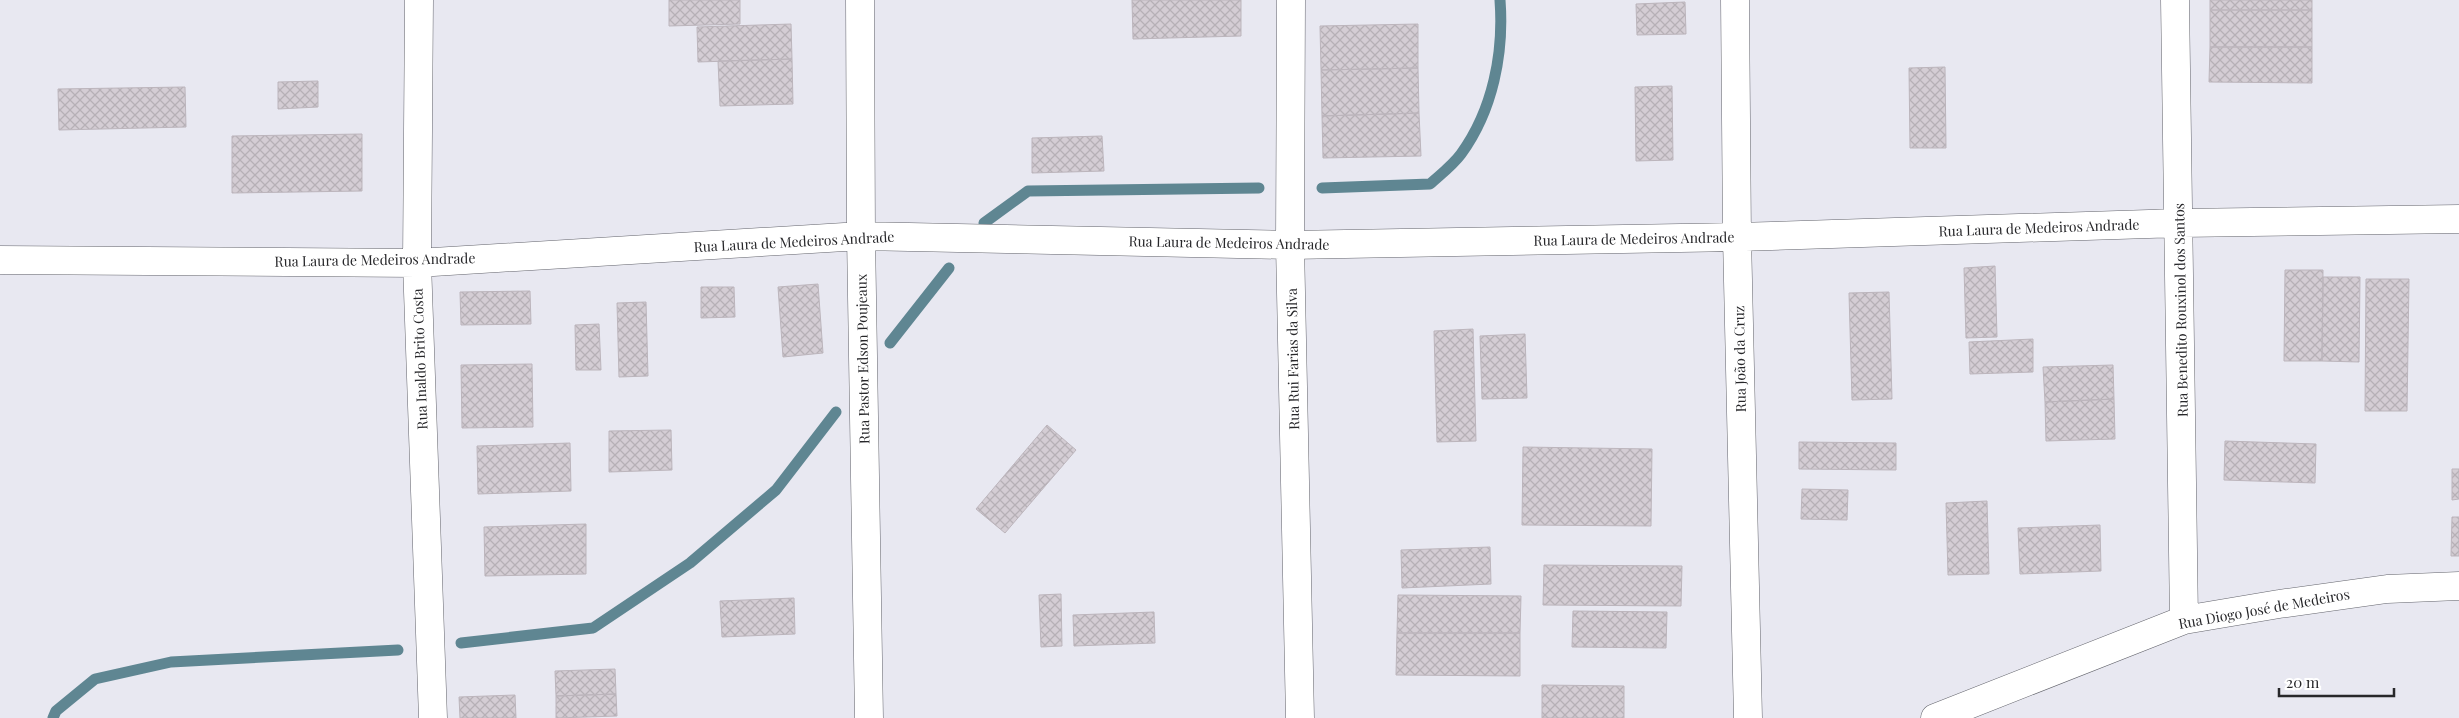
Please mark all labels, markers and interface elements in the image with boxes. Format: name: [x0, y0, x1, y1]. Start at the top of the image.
street label: Rua Benedito Rouxinol dos Santos: [2169, 203, 2192, 417]
street label: Rua Laura de Medeiros Andrade: [1938, 214, 2140, 241]
street label: Rua Laura de Medeiros Andrade: [693, 227, 895, 256]
street label: Rua Laura de Medeiros Andrade: [1533, 227, 1735, 250]
street label: Rua Laura de Medeiros Andrade: [1128, 231, 1330, 254]
street label: Rua Laura de Medeiros Andrade: [274, 248, 476, 271]
street label: Rua Pastor Edson Poujeaux: [852, 273, 873, 444]
street label: Rua Inaldo Brito Costa: [408, 288, 431, 430]
street label: Rua Rui Farias da Silva: [1282, 288, 1303, 430]
street label: Rua João da Cruz: [1729, 305, 1750, 413]
street label: Rua Diogo José de Medeiros: [2177, 584, 2351, 633]
scale bar: [2279, 666, 2394, 698]
text: 20 m: [2286, 672, 2320, 692]

